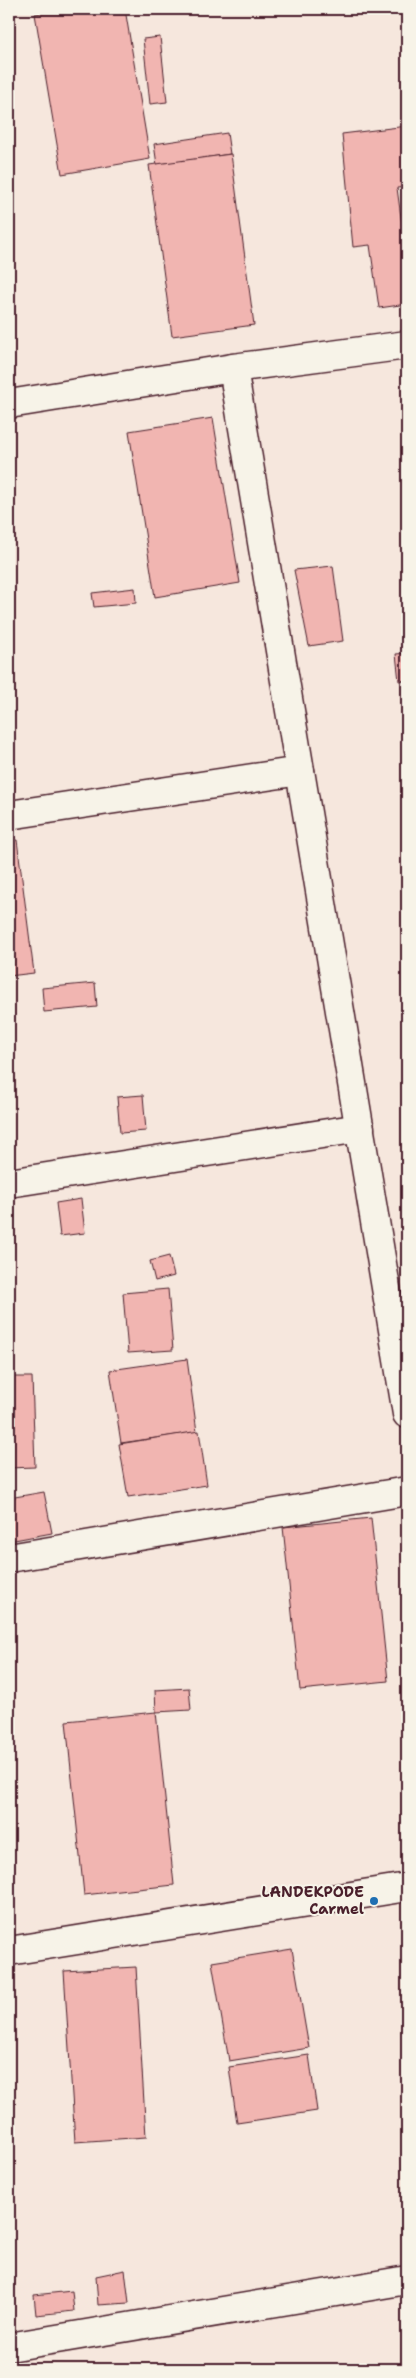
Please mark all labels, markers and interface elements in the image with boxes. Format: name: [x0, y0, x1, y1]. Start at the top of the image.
place label: LANDEKPODE Carmel: [262, 1882, 364, 1919]
marker: LANDEKPODE Carmel: [368, 1895, 380, 1907]

